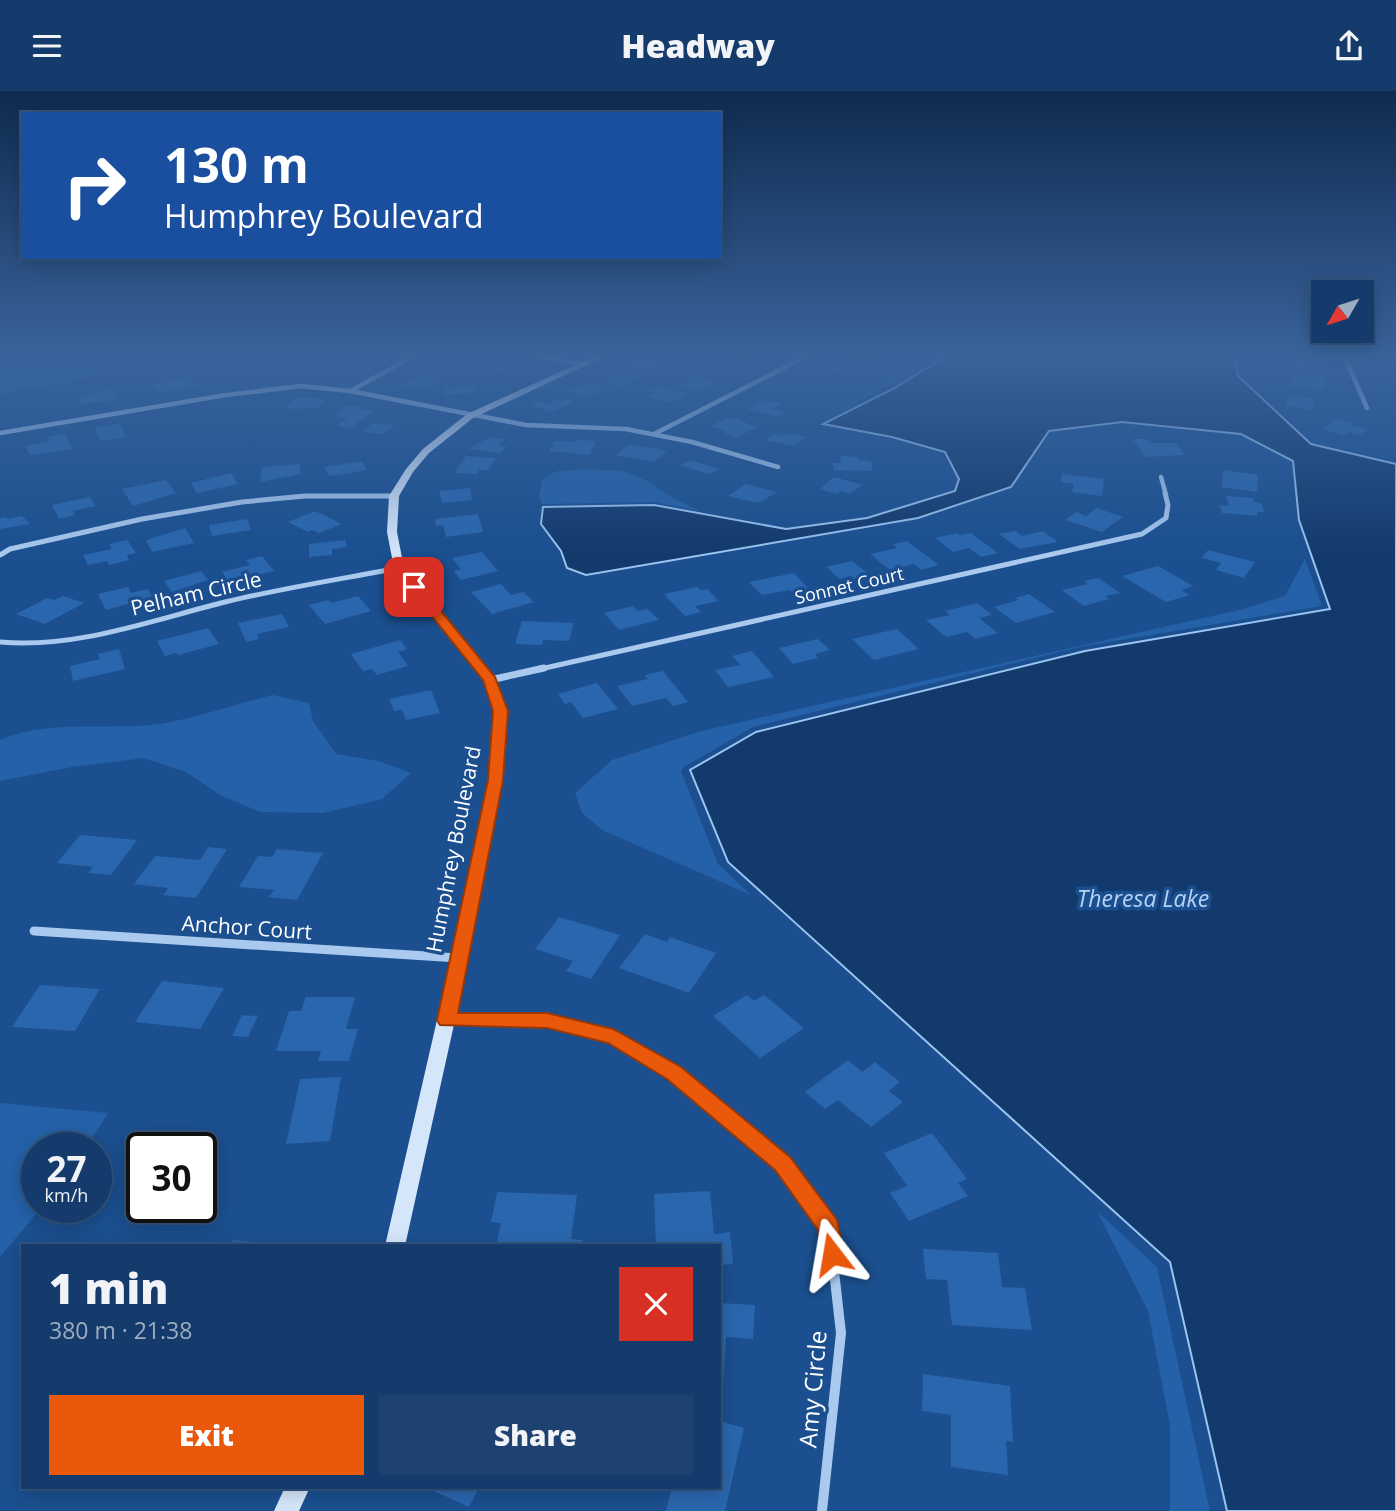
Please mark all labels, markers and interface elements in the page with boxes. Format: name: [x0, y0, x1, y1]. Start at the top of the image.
text: Headway: [621, 24, 775, 67]
icon: menu: [28, 27, 66, 65]
icon: share: [1330, 27, 1368, 65]
text: 130 m: [164, 131, 309, 197]
icon: right: [49, 140, 140, 231]
text: Humphrey Boulevard: [164, 194, 483, 237]
north arrow: [1311, 280, 1374, 343]
map controls: [1311, 280, 1374, 343]
pin: [384, 557, 444, 617]
street label: Sonnet Court: [792, 561, 906, 609]
street label: Pelham Circle: [128, 564, 264, 622]
icon: arrive: [395, 568, 433, 606]
street label: Humphrey Boulevard: [419, 743, 487, 955]
water label: Theresa Lake: [1077, 882, 1209, 914]
street label: Anchor Court: [181, 908, 313, 946]
speed limit sign: 30: [126, 1132, 217, 1223]
text: 27: [46, 1145, 87, 1192]
text: km/h: [45, 1183, 88, 1207]
position arrow: [795, 1217, 869, 1291]
text: 1 min: [49, 1259, 168, 1316]
button: close: [619, 1267, 693, 1341]
text: 380 m · 21:38: [49, 1314, 192, 1346]
street label: Amy Circle: [790, 1329, 834, 1449]
button: Exit: [49, 1395, 364, 1475]
button: Share: [378, 1395, 693, 1475]

